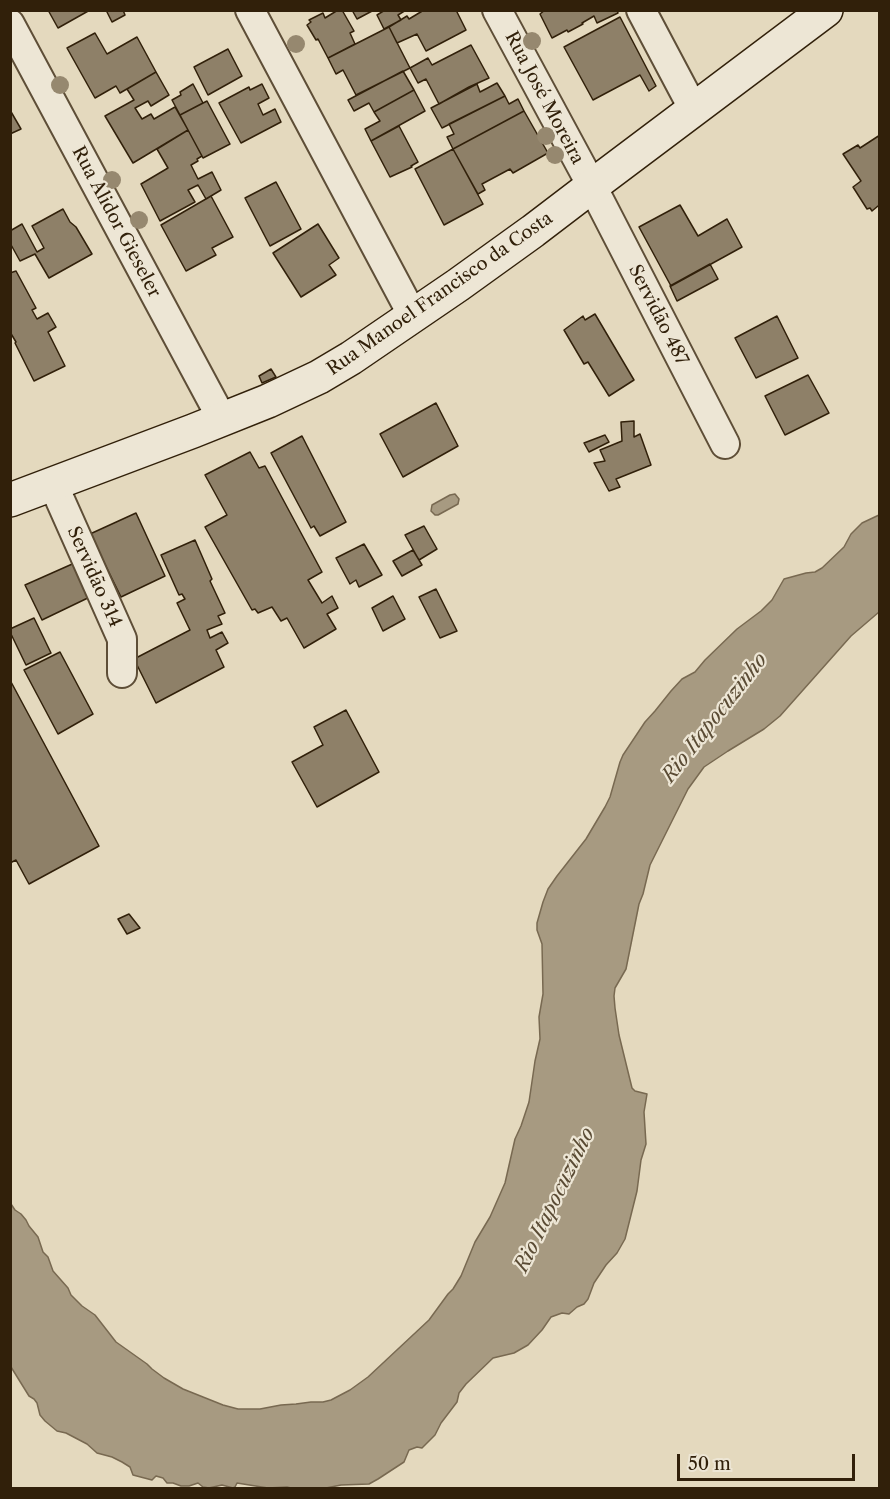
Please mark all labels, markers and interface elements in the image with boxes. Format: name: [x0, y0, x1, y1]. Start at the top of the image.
street label: Rua José Moreira: [500, 28, 588, 168]
street label: Rua Alidor Gieseler: [67, 143, 165, 301]
street label: Rua Manoel Francisco da Costa: [323, 208, 557, 380]
street label: Servidão 487: [623, 261, 693, 369]
street label: Servidão 314: [62, 523, 126, 631]
water label: Rio Itapocuzinho: [657, 649, 773, 787]
water label: Rio Itapocuzinho: [510, 1124, 600, 1276]
scale bar: [680, 1442, 858, 1480]
text: 50 m: [688, 1453, 731, 1475]

